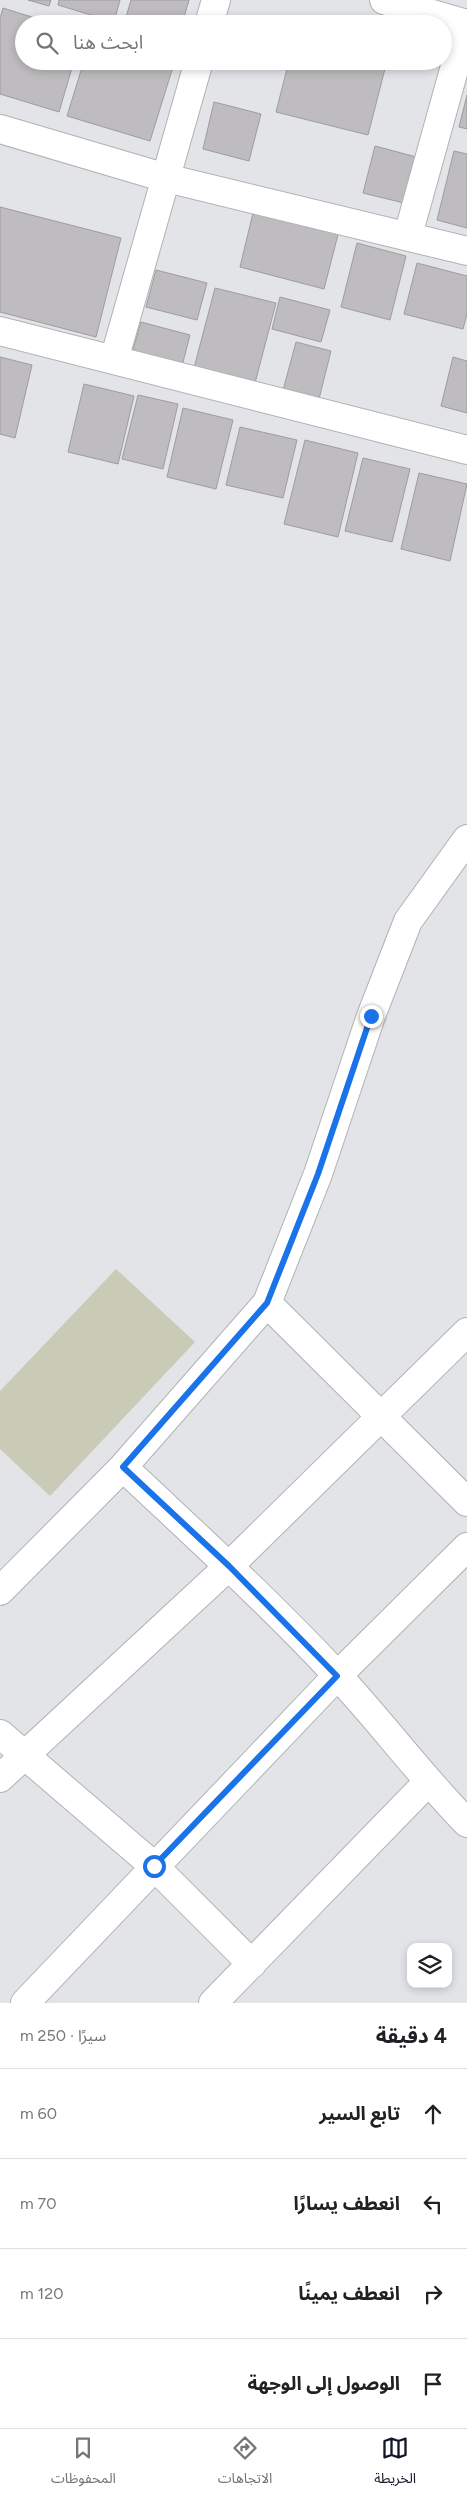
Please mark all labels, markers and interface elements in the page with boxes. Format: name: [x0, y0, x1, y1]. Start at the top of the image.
search box: [15, 15, 452, 70]
icon: search: [33, 29, 61, 57]
text: ابحث هنا: [73, 31, 143, 54]
route end: [360, 1005, 383, 1028]
route start: [143, 1855, 166, 1878]
map controls: [407, 1943, 452, 1988]
button: layers: [407, 1943, 452, 1988]
text: 4 دقيقة: [376, 2023, 447, 2048]
text: سيرًا · 250 m: [20, 2026, 106, 2045]
icon: ahead: [419, 2100, 447, 2128]
text: تابع السير: [319, 2102, 400, 2125]
text: 60 m: [20, 2104, 57, 2123]
icon: left: [419, 2190, 447, 2218]
text: انعطف يسارًا: [293, 2192, 400, 2215]
text: 70 m: [20, 2194, 56, 2213]
icon: right: [419, 2280, 447, 2308]
text: انعطف يمينًا: [298, 2282, 400, 2305]
text: 120 m: [20, 2284, 63, 2303]
icon: arrive: [419, 2370, 447, 2398]
text: الوصول إلى الوجهة: [247, 2372, 400, 2395]
tab: المحفوظات: [51, 2434, 116, 2493]
tab: الاتجاهات: [218, 2434, 272, 2493]
tab: الخريطة: [374, 2434, 416, 2493]

